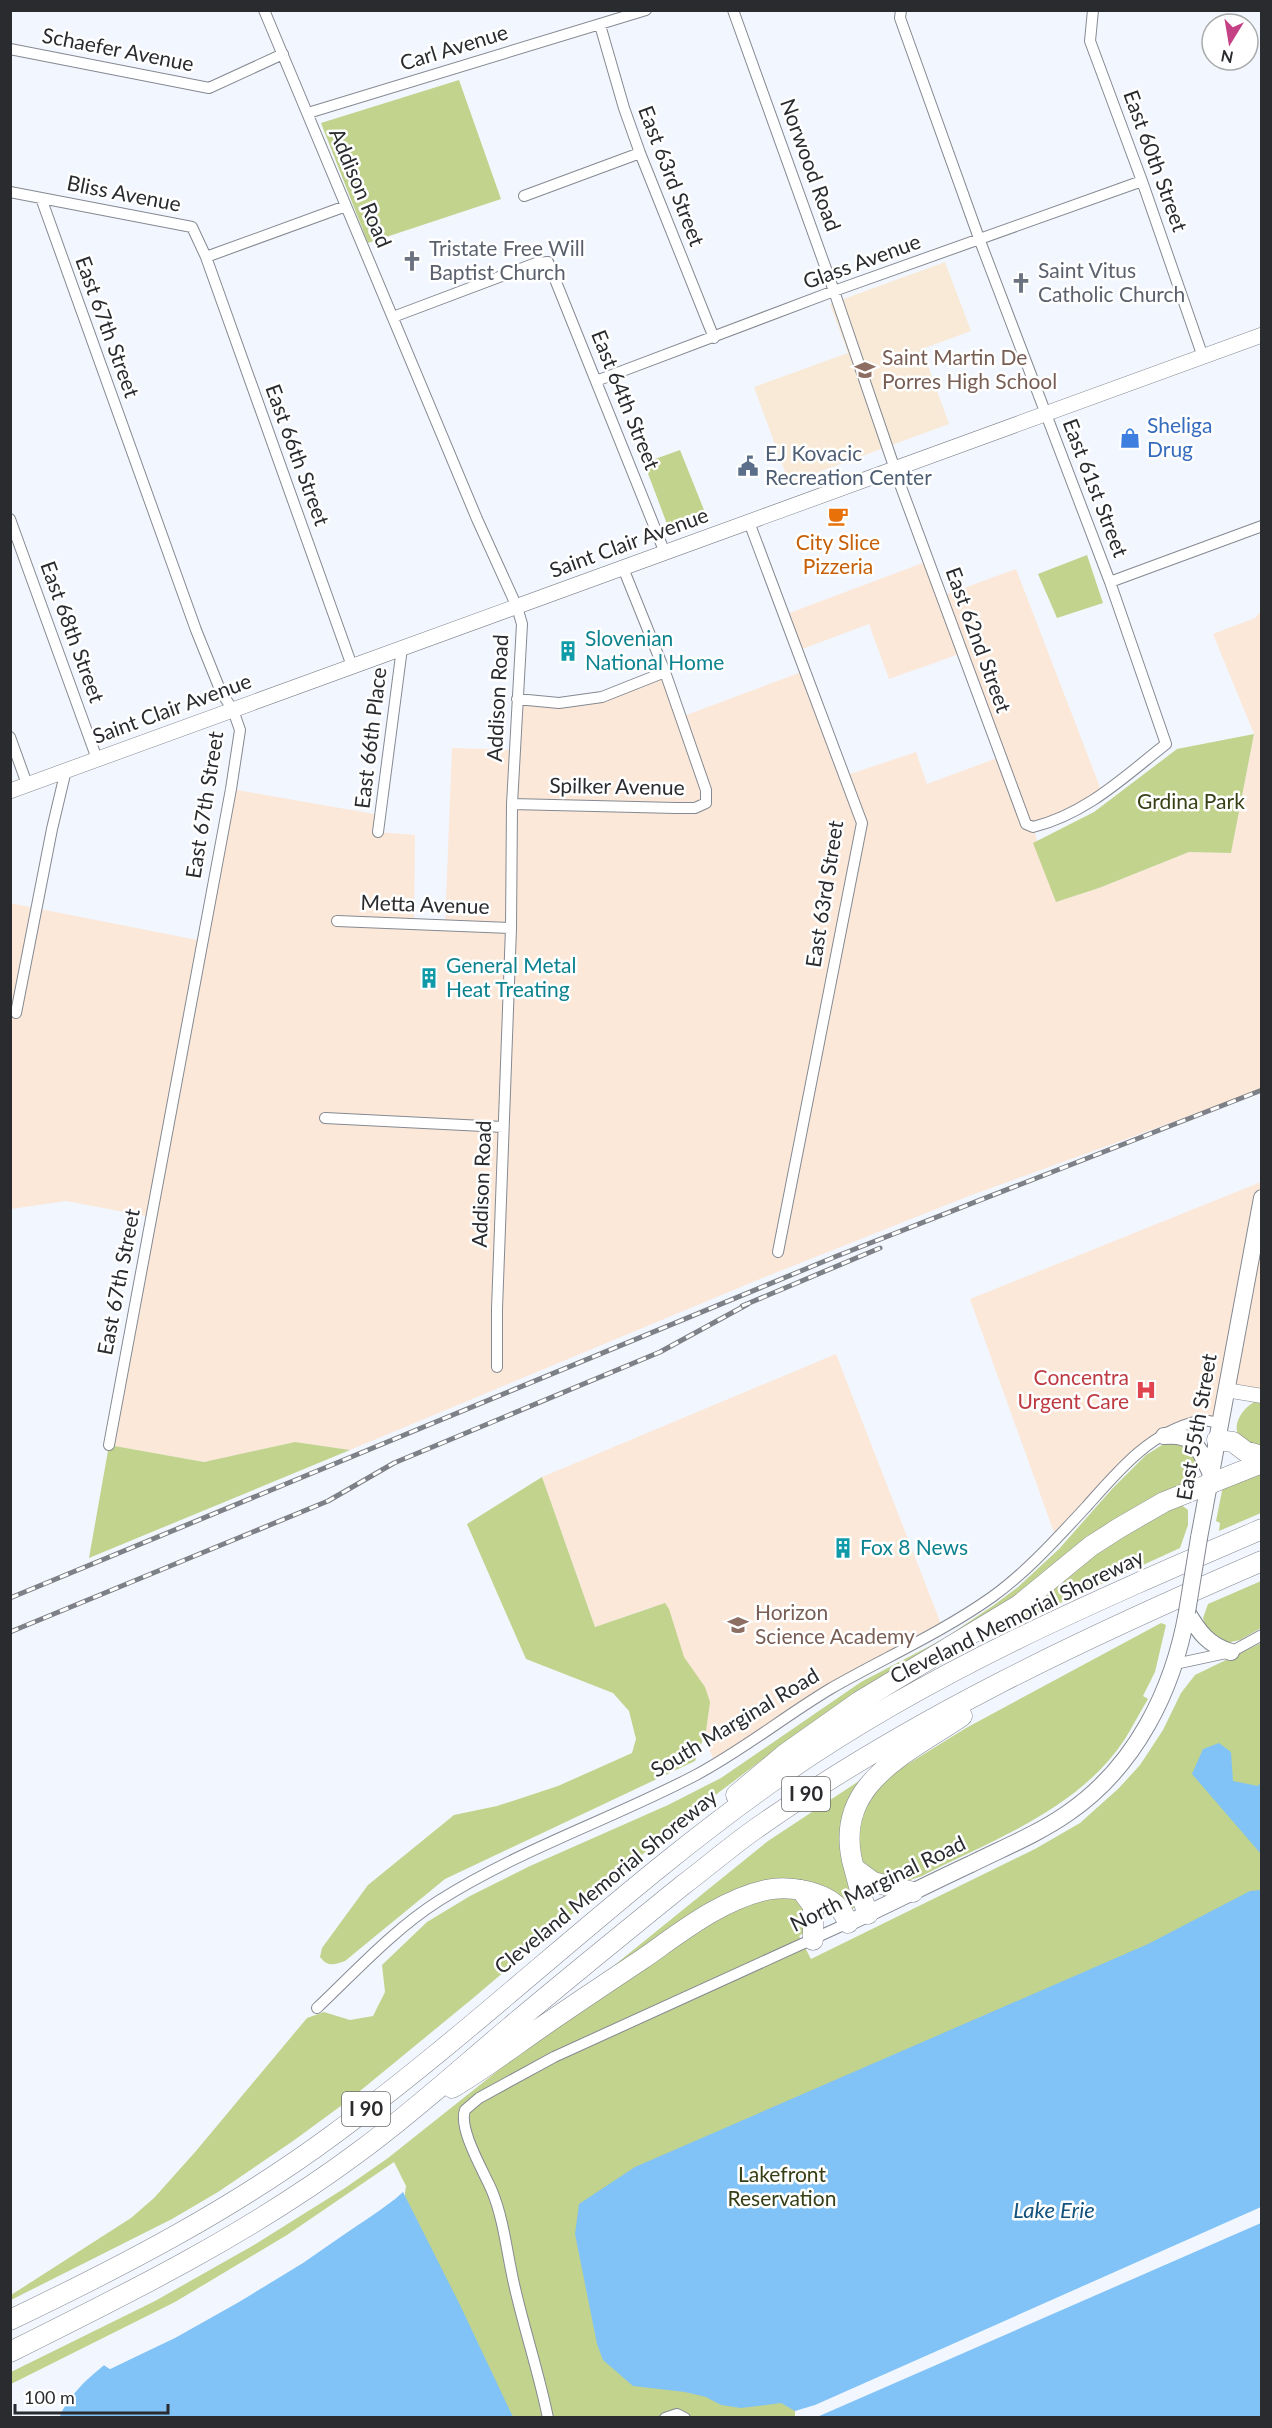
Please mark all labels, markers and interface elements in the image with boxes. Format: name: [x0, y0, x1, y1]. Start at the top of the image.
north arrow: [1200, 12, 1260, 72]
street label: Carl Avenue: [397, 18, 510, 75]
street label: Schaefer Avenue: [40, 22, 196, 75]
text: N: [1219, 47, 1235, 68]
street label: East 60th Street: [1119, 86, 1194, 235]
street label: Norwood Road: [776, 95, 847, 234]
street label: East 63rd Street: [634, 102, 711, 250]
street label: Addison Road: [325, 124, 398, 251]
street label: Bliss Avenue: [65, 169, 183, 216]
street label: Glass Avenue: [799, 228, 924, 293]
place label: Tristate Free Will Baptist Church: [429, 235, 585, 284]
church icon: Tristate Free Will Baptist Church: [400, 249, 424, 273]
street label: East 67th Street: [71, 252, 146, 401]
place label: Saint Vitus Catholic Church: [1038, 257, 1185, 306]
church icon: Saint Vitus Catholic Church: [1009, 271, 1033, 295]
street label: East 64th Street: [587, 326, 666, 473]
place label: Saint Martin De Porres High School: [882, 344, 1057, 393]
school or university icon: Saint Martin De Porres High School: [853, 358, 877, 382]
street label: East 66th Street: [261, 380, 336, 529]
place label: Sheliga Drug: [1147, 412, 1212, 461]
street label: East 61st Street: [1059, 415, 1134, 561]
shop icon: Sheliga Drug: [1118, 426, 1142, 450]
place label: EJ Kovacic Recreation Center: [765, 440, 932, 489]
public building icon: EJ Kovacic Recreation Center: [736, 454, 760, 478]
street label: Saint Clair Avenue: [546, 501, 711, 582]
cafe icon: City Slice Pizzeria: [826, 504, 850, 528]
place label: City Slice Pizzeria: [796, 529, 880, 578]
street label: East 68th Street: [36, 557, 111, 706]
street label: East 62nd Street: [942, 563, 1017, 716]
place label: Slovenian National Home: [585, 625, 724, 674]
street label: Addison Road: [481, 634, 512, 762]
building icon: Slovenian National Home: [556, 639, 580, 663]
street label: East 66th Place: [348, 666, 391, 810]
street label: Saint Clair Avenue: [89, 667, 254, 748]
street label: East 67th Street: [180, 729, 228, 880]
street label: Spilker Avenue: [549, 772, 685, 799]
park label: Grdina Park: [1137, 788, 1245, 813]
street label: East 63rd Street: [800, 818, 848, 969]
street label: Metta Avenue: [360, 889, 490, 918]
place label: General Metal Heat Treating: [446, 952, 576, 1001]
building icon: General Metal Heat Treating: [417, 966, 441, 990]
street label: Addison Road: [466, 1120, 495, 1248]
street label: East 67th Street: [91, 1206, 144, 1357]
street label: East 55th Street: [1170, 1351, 1221, 1502]
place label: Concentra Urgent Care: [1017, 1364, 1129, 1413]
hospital icon: Concentra Urgent Care: [1134, 1378, 1158, 1402]
place label: Fox 8 News: [860, 1534, 968, 1559]
building icon: Fox 8 News: [831, 1536, 855, 1560]
street label: Cleveland Memorial Shoreway: [885, 1543, 1147, 1688]
place label: Horizon Science Academy: [755, 1599, 915, 1648]
school or university icon: Horizon Science Academy: [726, 1613, 750, 1637]
street label: South Marginal Road: [646, 1662, 823, 1782]
road number: I 90: [782, 1777, 830, 1811]
street label: Cleveland Memorial Shoreway: [489, 1783, 721, 1978]
street label: North Marginal Road: [786, 1829, 969, 1936]
road number: I 90: [342, 2092, 390, 2126]
park label: Lakefront Reservation: [728, 2161, 836, 2210]
water label: Lake Erie: [1013, 2196, 1095, 2223]
scale bar: [15, 2377, 168, 2415]
text: 100 m: [24, 2386, 75, 2408]

